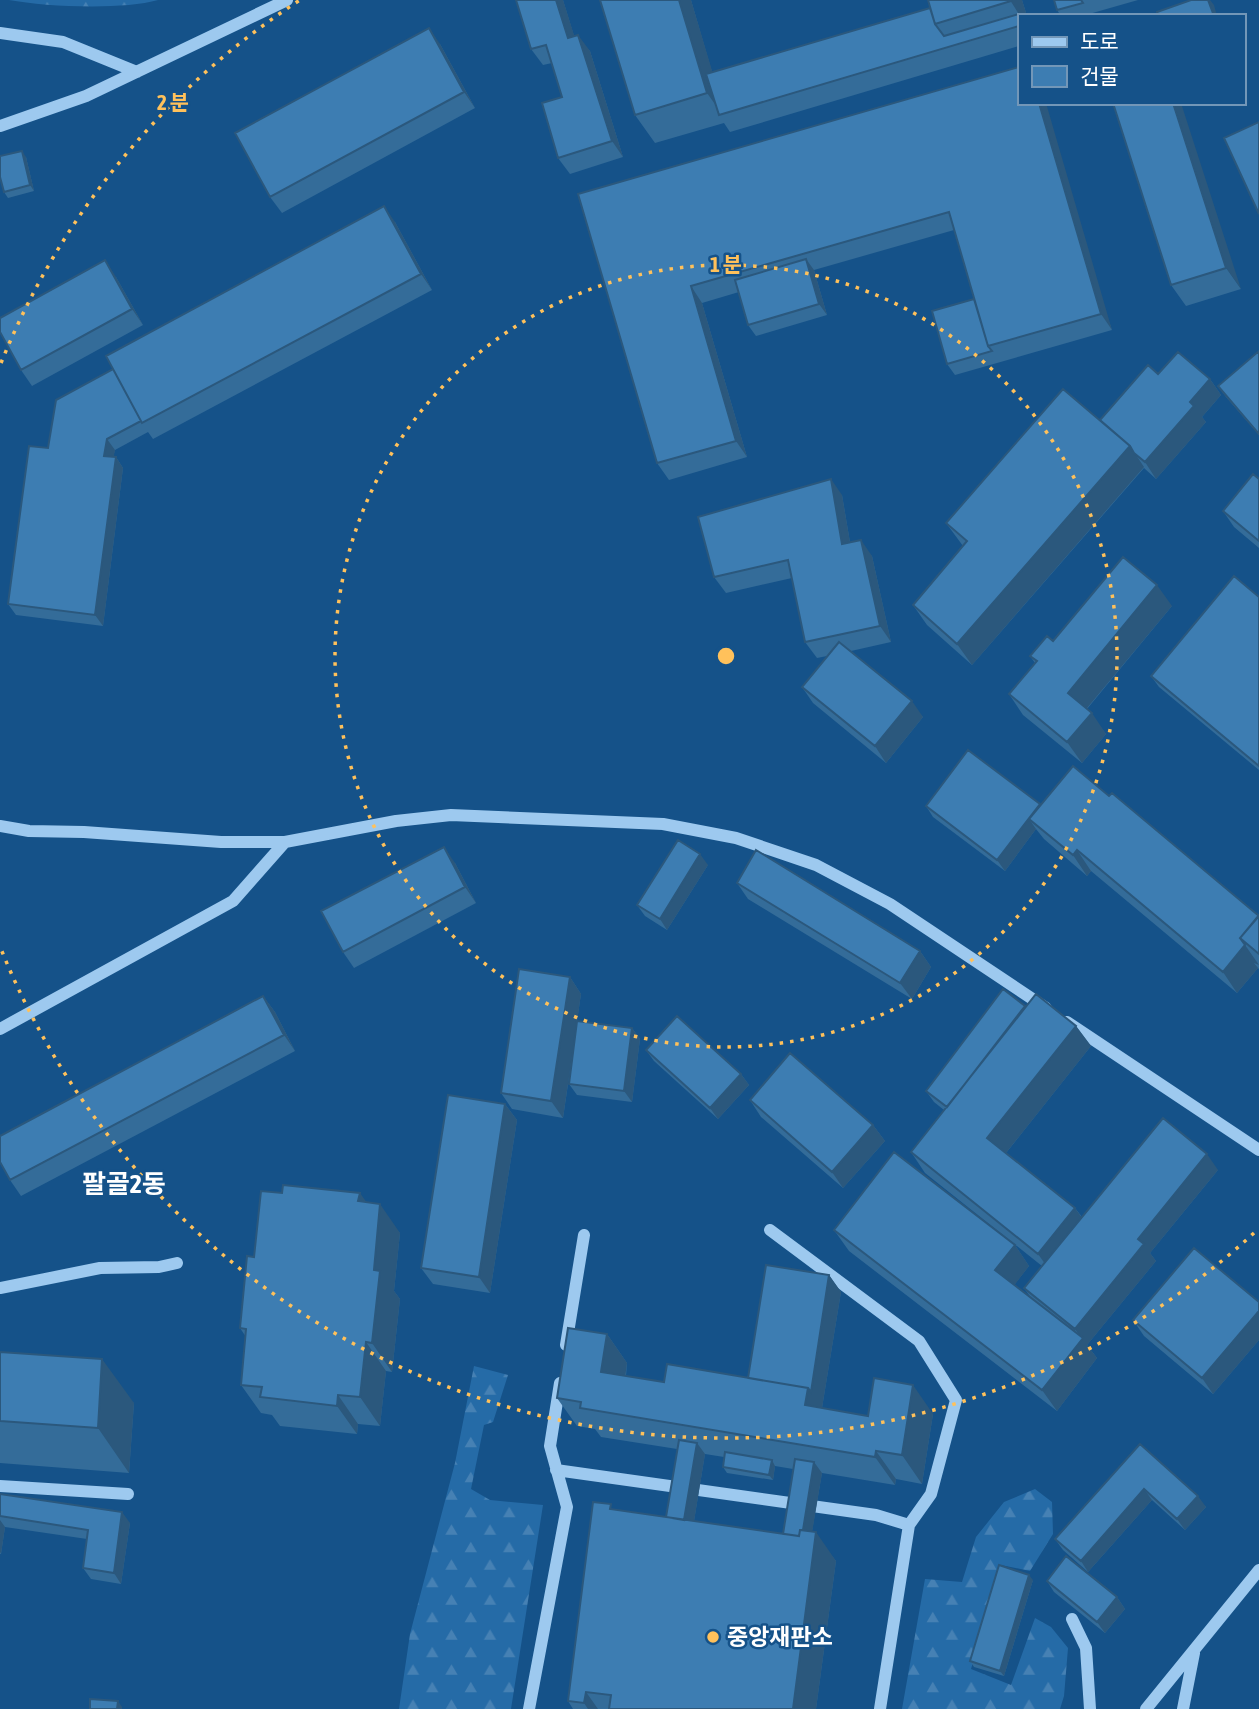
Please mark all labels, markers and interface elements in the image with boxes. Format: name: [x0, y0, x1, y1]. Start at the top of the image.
legend: [1018, 14, 1245, 105]
text: 도로: [1080, 29, 1119, 53]
text: 건물: [1080, 64, 1119, 88]
text: 2 분: [157, 90, 189, 114]
text: 1 분: [710, 252, 742, 276]
centre of rings: [714, 644, 738, 668]
district label: 팔골2동: [82, 1169, 166, 1199]
place label: 중앙재판소: [727, 1624, 833, 1650]
marker: 중앙재판소: [705, 1629, 721, 1645]

